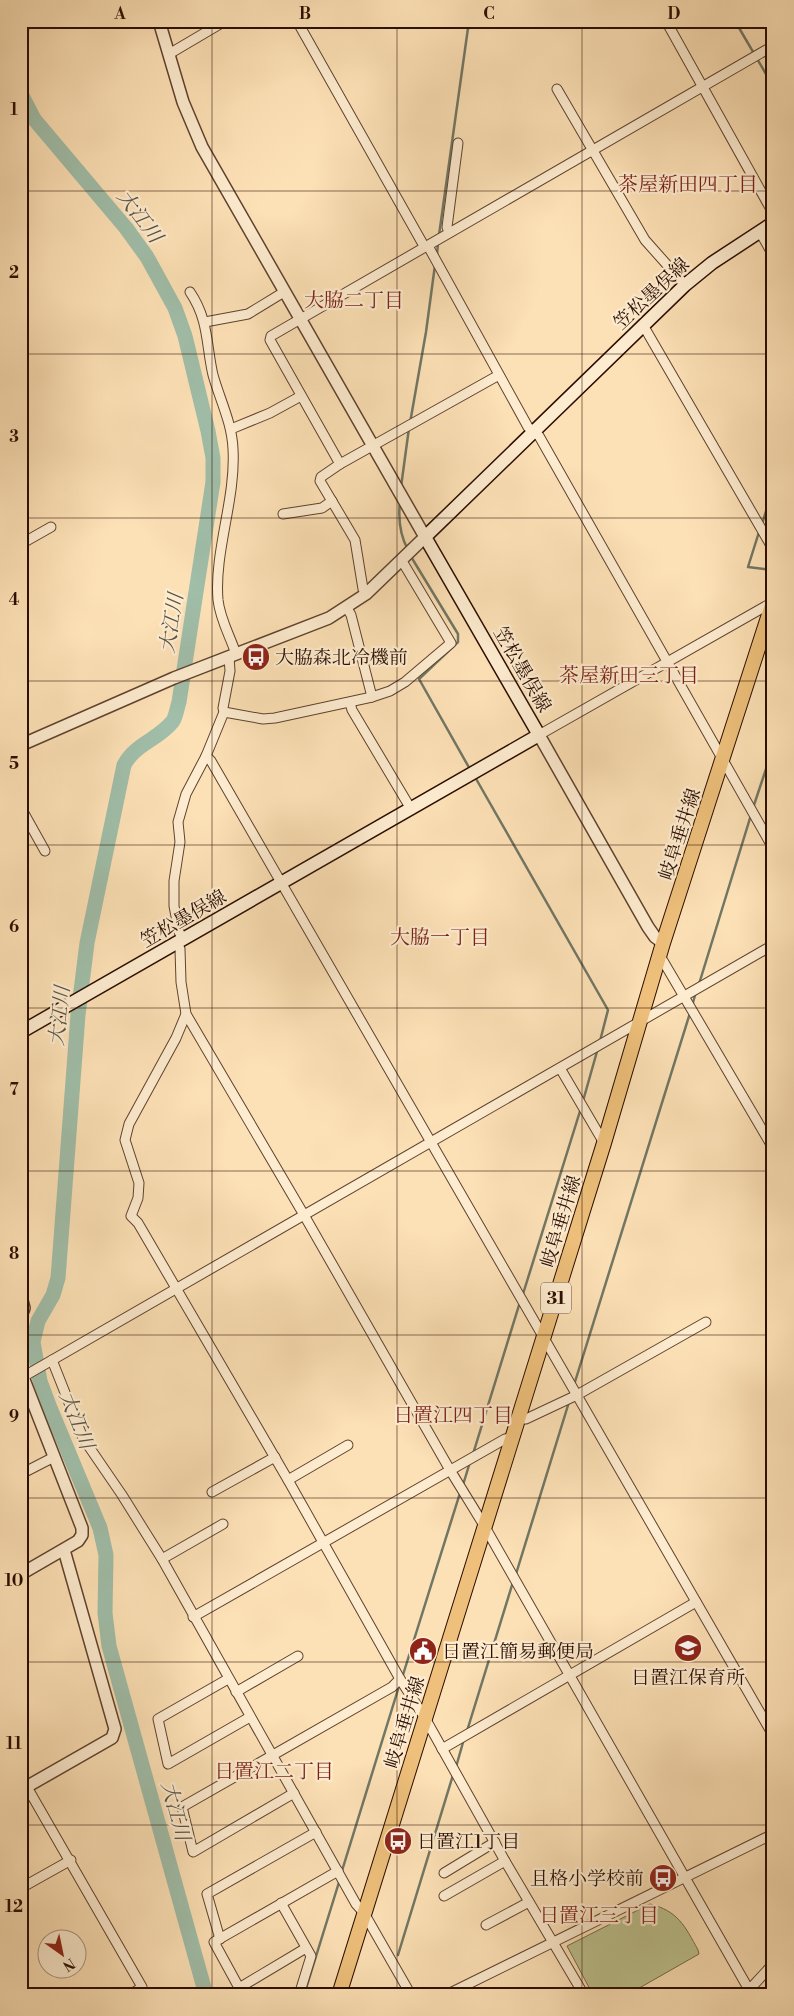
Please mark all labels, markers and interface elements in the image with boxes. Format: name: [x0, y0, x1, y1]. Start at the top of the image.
text: A: [113, 4, 126, 24]
text: B: [299, 4, 311, 24]
text: C: [483, 4, 495, 24]
text: D: [668, 4, 681, 24]
text: 1: [10, 100, 18, 120]
district label: 茶屋新田四丁目: [618, 173, 758, 198]
water label: 大江川: [111, 185, 168, 250]
street label: 笠松墨俣線: [609, 253, 695, 335]
text: 2: [9, 263, 19, 283]
district label: 大脇二丁目: [304, 289, 404, 314]
text: 3: [9, 427, 19, 447]
text: 4: [9, 590, 20, 610]
water label: 大江川: [155, 590, 190, 655]
street label: 笠松墨俣線: [488, 622, 556, 717]
bus stop icon: 大脇森北冷機前: [241, 642, 271, 672]
place label: 大脇森北冷機前: [275, 646, 408, 670]
district label: 茶屋新田三丁目: [559, 664, 699, 689]
text: 5: [9, 754, 19, 774]
street label: 岐阜垂井線: [654, 785, 706, 883]
street label: 笠松墨俣線: [136, 885, 231, 953]
text: 6: [9, 917, 19, 937]
district label: 大脇一丁目: [390, 926, 490, 951]
water label: 大江川: [45, 983, 76, 1047]
text: 7: [9, 1080, 19, 1100]
street label: 岐阜垂井線: [536, 1172, 586, 1270]
text: 8: [9, 1244, 19, 1264]
road number: 31: [541, 1282, 571, 1314]
water label: 大江川: [53, 1388, 99, 1455]
district label: 日置江四丁目: [393, 1404, 513, 1429]
text: 9: [9, 1407, 19, 1427]
text: 10: [5, 1571, 23, 1591]
school or university icon: 日置江保育所: [673, 1633, 703, 1663]
public building icon: 日置江簡易郵便局: [408, 1636, 438, 1666]
place label: 日置江簡易郵便局: [442, 1640, 594, 1664]
place label: 日置江保育所: [631, 1666, 745, 1690]
street label: 岐阜垂井線: [380, 1673, 430, 1771]
text: 11: [6, 1734, 22, 1754]
district label: 日置江二丁目: [214, 1760, 334, 1785]
water label: 大江川: [155, 1779, 195, 1846]
bus stop icon: 日置江1丁目: [383, 1826, 413, 1856]
place label: 日置江1丁目: [417, 1830, 520, 1854]
bus stop icon: 且格小学校前: [648, 1863, 678, 1893]
place label: 且格小学校前: [530, 1867, 644, 1891]
text: 12: [5, 1897, 23, 1917]
district label: 日置江三丁目: [539, 1904, 659, 1929]
north arrow: [38, 1928, 88, 1978]
text: N: [59, 1953, 78, 1975]

